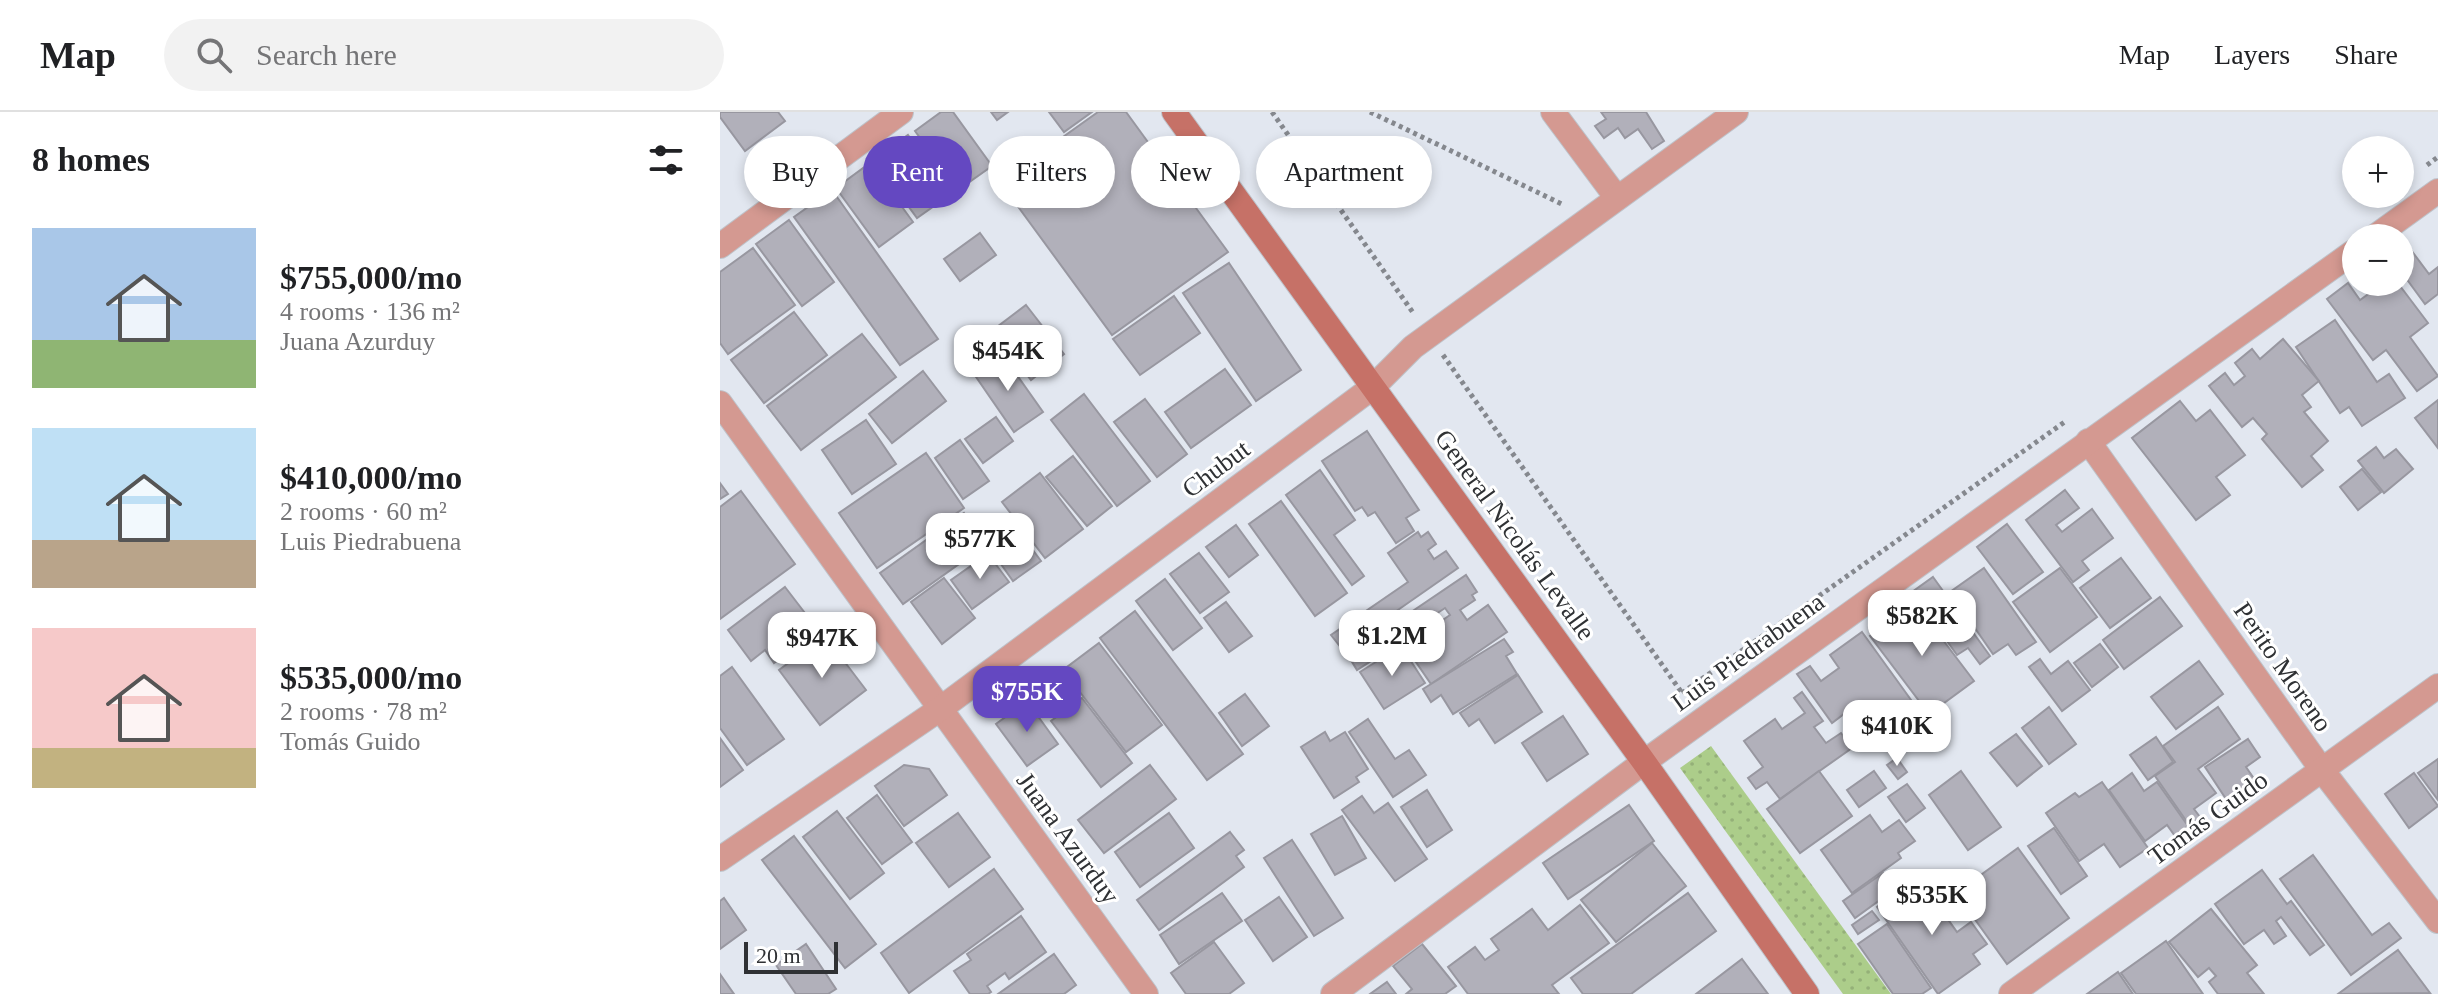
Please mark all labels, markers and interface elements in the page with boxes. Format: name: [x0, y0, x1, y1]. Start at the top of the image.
search box: [164, 19, 724, 91]
icon: search: [192, 33, 236, 77]
text: Map: [40, 34, 116, 76]
text: Search here: [256, 38, 397, 71]
text: Map: [2119, 39, 2170, 70]
text: Layers: [2214, 39, 2290, 70]
text: Share: [2334, 39, 2398, 70]
chip: Buy: [744, 136, 847, 208]
chip: Rent: [863, 136, 972, 208]
chip: Filters: [988, 136, 1115, 208]
chip: New: [1131, 136, 1240, 208]
chip: Apartment: [1256, 136, 1432, 208]
map controls: [2342, 136, 2414, 296]
button: +: [2342, 136, 2414, 208]
icon: filters: [644, 138, 688, 182]
text: 8 homes: [32, 141, 150, 178]
button: −: [2342, 224, 2414, 296]
text: $755,000/mo: [280, 259, 462, 296]
icon: home: [96, 260, 192, 356]
text: 4 rooms · 136 m²: [280, 297, 460, 326]
pin: $454K: [952, 325, 1064, 393]
text: Juana Azurduy: [280, 327, 435, 356]
text: $454K: [972, 336, 1044, 365]
street label: General Nicolás Levalle: [1429, 424, 1601, 646]
street label: Chubut: [1177, 434, 1256, 504]
text: $410,000/mo: [280, 459, 462, 496]
icon: home: [96, 460, 192, 556]
text: 2 rooms · 60 m²: [280, 497, 447, 526]
pin: $577K: [924, 513, 1036, 581]
text: $577K: [944, 524, 1016, 553]
text: Luis Piedrabuena: [280, 527, 461, 556]
street label: Luis Piedrabuena: [1666, 587, 1830, 717]
pin: $582K: [1866, 590, 1978, 658]
street label: Perito Moreno: [2228, 597, 2338, 737]
text: $582K: [1886, 601, 1958, 630]
pin: $1.2M: [1336, 610, 1448, 678]
pin: $947K: [766, 612, 878, 680]
text: $1.2M: [1357, 621, 1427, 650]
text: $947K: [786, 623, 858, 652]
text: $535,000/mo: [280, 659, 462, 696]
icon: home: [96, 660, 192, 756]
pin: $755K: [971, 666, 1083, 734]
text: $755K: [991, 677, 1063, 706]
text: 2 rooms · 78 m²: [280, 697, 447, 726]
pin: $410K: [1841, 700, 1953, 768]
text: $410K: [1861, 711, 1933, 740]
text: Tomás Guido: [280, 727, 420, 756]
street label: Tomás Guido: [2143, 765, 2273, 871]
street label: Juana Azurduy: [1011, 767, 1125, 909]
pin: $535K: [1876, 869, 1988, 937]
text: $535K: [1896, 880, 1968, 909]
scale bar: [744, 938, 838, 974]
text: 20 m: [756, 943, 801, 968]

